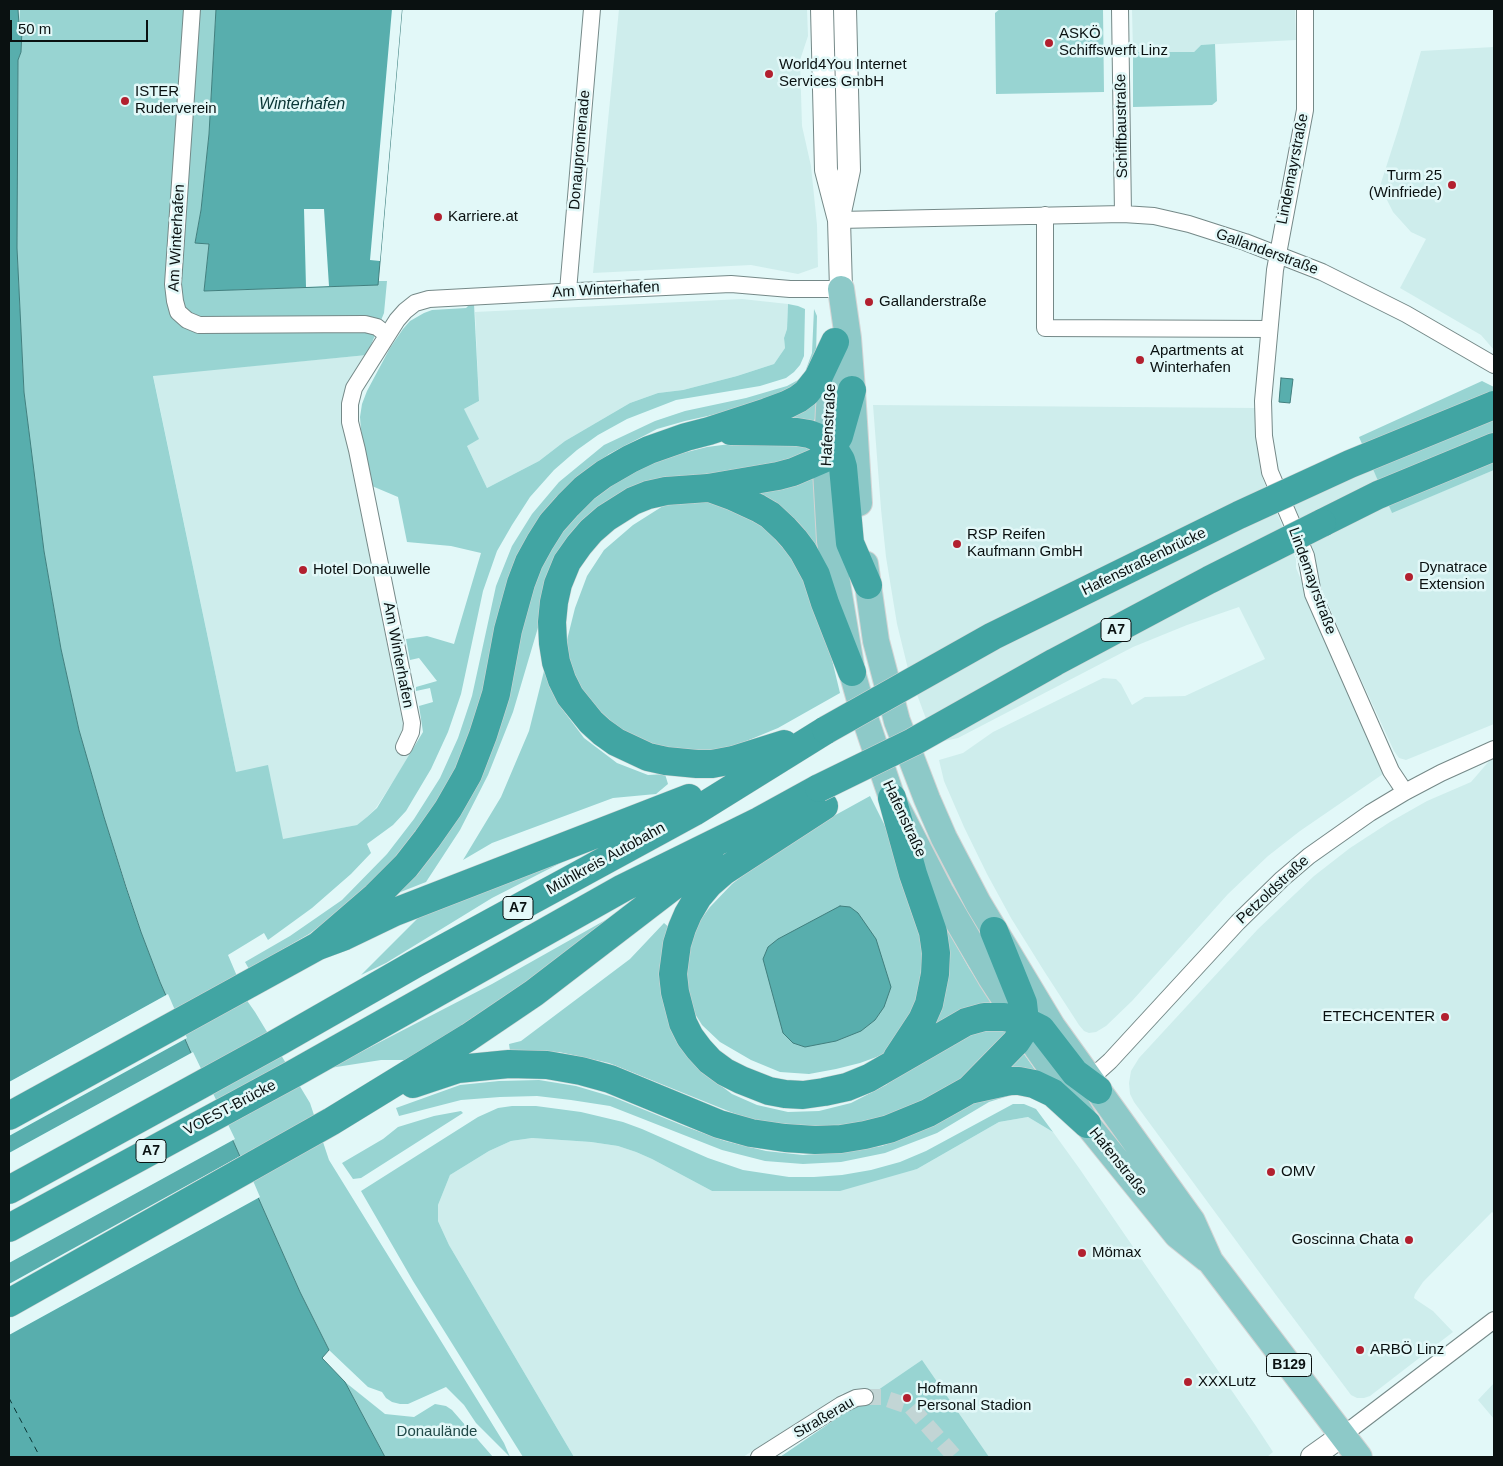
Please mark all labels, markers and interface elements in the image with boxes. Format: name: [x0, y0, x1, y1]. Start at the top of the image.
scale bar: [12, 10, 150, 42]
text: 50 m: [18, 20, 51, 37]
place label: ASKÖ Schiffswerft Linz: [1059, 25, 1168, 60]
marker: ASKÖ Schiffswerft Linz: [1043, 37, 1055, 49]
place label: World4You Internet Services GmbH: [779, 56, 907, 91]
marker: World4You Internet Services GmbH: [763, 68, 775, 80]
street label: Schiffbaustraße: [1112, 73, 1132, 179]
place label: ISTER Ruderverein: [135, 83, 217, 118]
street label: Donaupromenade: [566, 89, 594, 211]
marker: ISTER Ruderverein: [119, 95, 131, 107]
water label: Winterhafen: [259, 95, 345, 115]
street label: Lindemayrstraße: [1273, 112, 1313, 226]
place label: Turm 25 (Winfriede): [1369, 167, 1442, 202]
marker: Turm 25 (Winfriede): [1446, 179, 1458, 191]
street label: Am Winterhafen: [165, 184, 189, 292]
place label: Karriere.at: [448, 208, 518, 226]
marker: Karriere.at: [432, 211, 444, 223]
street label: Gallanderstraße: [1213, 225, 1321, 279]
street label: Am Winterhafen: [552, 278, 660, 302]
place label: Gallanderstraße: [879, 293, 987, 311]
marker: Gallanderstraße: [863, 296, 875, 308]
place label: Apartments at Winterhafen: [1150, 342, 1243, 377]
marker: Apartments at Winterhafen: [1134, 354, 1146, 366]
street label: Hafenstraße: [818, 383, 840, 467]
street label: Hafenstraßenbrücke: [1079, 524, 1209, 600]
street label: Lindemayrstraße: [1284, 525, 1340, 637]
place label: RSP Reifen Kaufmann GmbH: [967, 526, 1083, 561]
marker: RSP Reifen Kaufmann GmbH: [951, 538, 963, 550]
place label: Dynatrace Extension: [1419, 559, 1487, 594]
place label: Hotel Donauwelle: [313, 561, 431, 579]
marker: Hotel Donauwelle: [297, 564, 309, 576]
marker: Dynatrace Extension: [1403, 571, 1415, 583]
street label: Am Winterhafen: [379, 600, 417, 710]
road number: A7: [1101, 618, 1131, 642]
street label: Hafenstraße: [878, 778, 930, 860]
street label: Mühlkreis Autobahn: [544, 819, 668, 899]
street label: Petzoldstraße: [1233, 852, 1313, 928]
road number: A7: [503, 896, 533, 920]
place label: ETECHCENTER: [1322, 1008, 1435, 1026]
marker: ETECHCENTER: [1439, 1011, 1451, 1023]
street label: VOEST-Brücke: [181, 1076, 279, 1140]
street label: Hafenstraße: [1085, 1124, 1151, 1200]
road number: A7: [136, 1140, 166, 1162]
place label: OMV: [1281, 1163, 1315, 1181]
marker: OMV: [1265, 1166, 1277, 1178]
place label: Goscinna Chata: [1291, 1231, 1399, 1249]
marker: Goscinna Chata: [1403, 1234, 1415, 1246]
place label: Mömax: [1092, 1244, 1141, 1262]
marker: Mömax: [1076, 1247, 1088, 1259]
place label: ARBÖ Linz: [1370, 1341, 1444, 1359]
marker: ARBÖ Linz: [1354, 1344, 1366, 1356]
road number: B129: [1266, 1354, 1312, 1376]
place label: XXXLutz: [1198, 1373, 1256, 1391]
marker: XXXLutz: [1182, 1376, 1194, 1388]
place label: Hofmann Personal Stadion: [917, 1380, 1031, 1415]
marker: Hofmann Personal Stadion: [901, 1392, 913, 1404]
street label: Straßerau: [791, 1394, 857, 1442]
park label: Donaulände: [397, 1423, 477, 1441]

